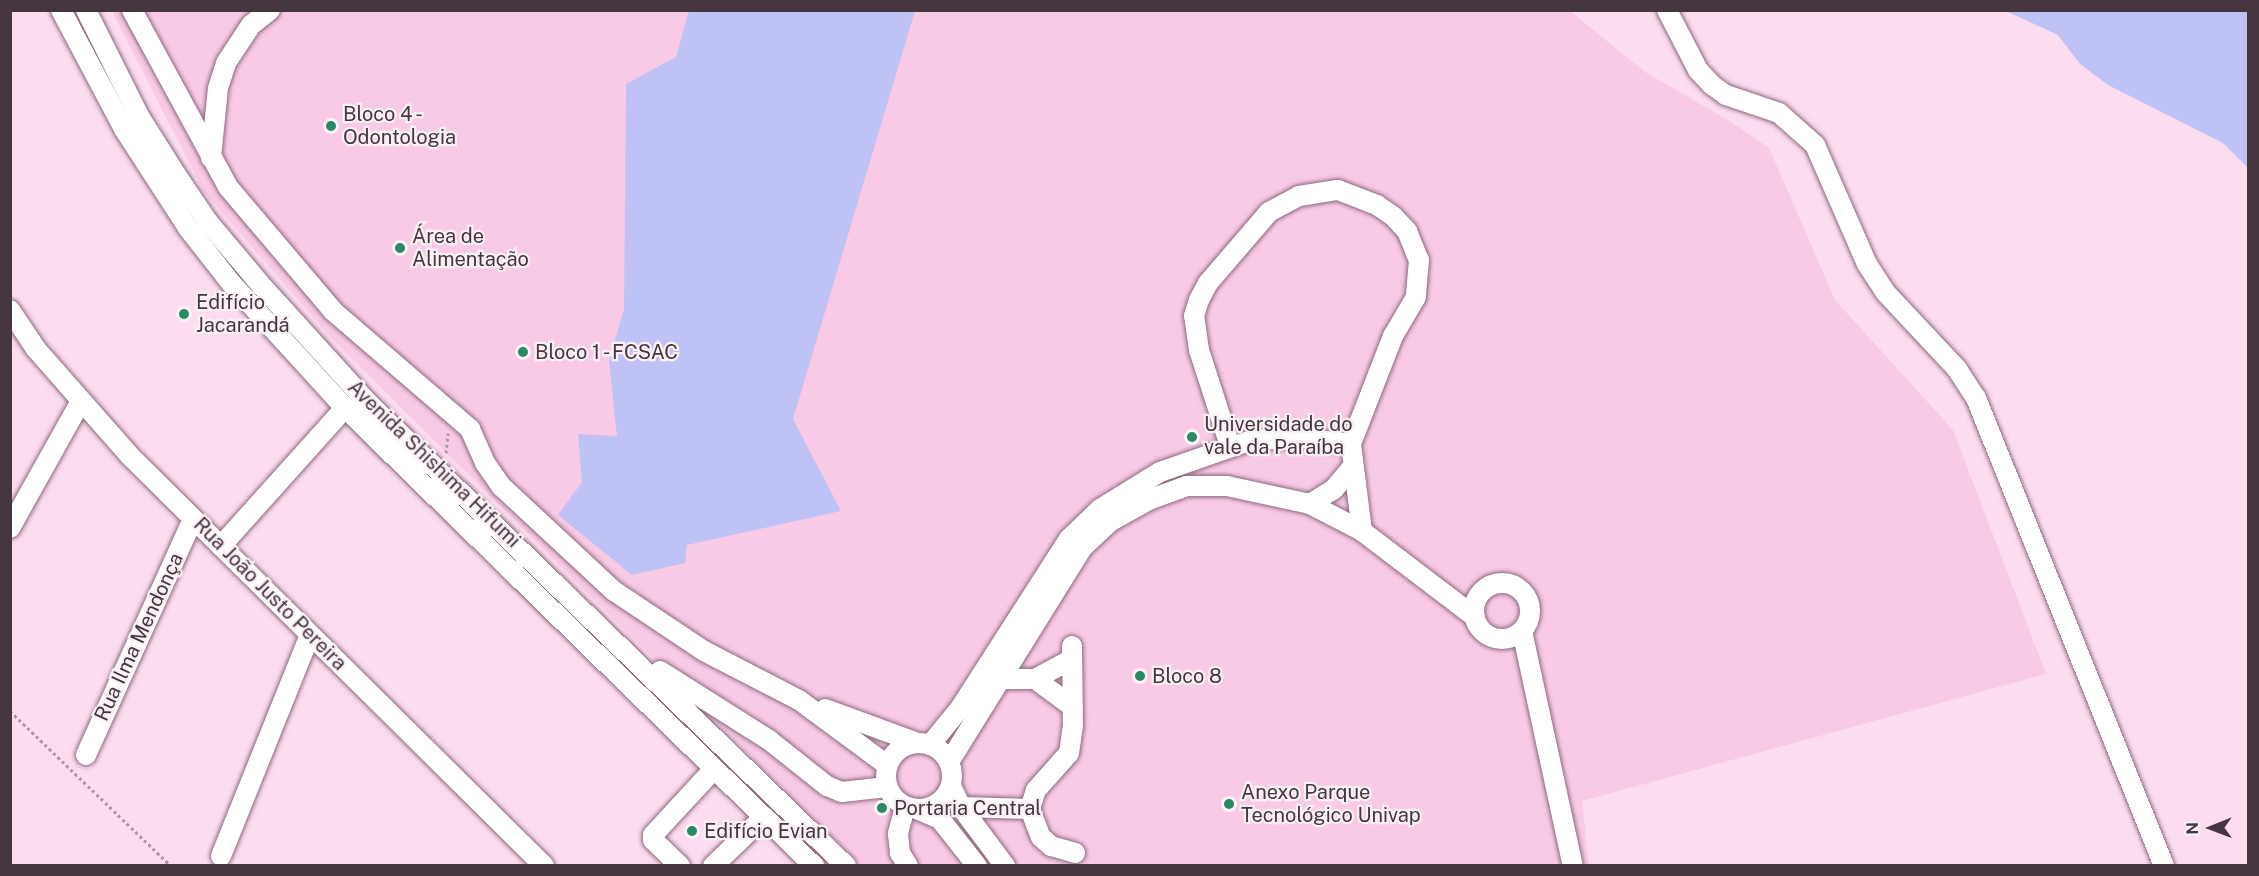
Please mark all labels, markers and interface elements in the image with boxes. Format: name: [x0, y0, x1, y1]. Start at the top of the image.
place label: Bloco 4 - Odontologia: [343, 102, 456, 149]
marker: Bloco 4 - Odontologia: [324, 119, 338, 133]
place label: Área de Alimentação: [412, 225, 529, 272]
marker: Área de Alimentação: [393, 241, 407, 255]
place label: Edifício Jacarandá: [196, 290, 290, 337]
marker: Edifício Jacarandá: [177, 307, 191, 321]
place label: Bloco 1 - FCSAC: [535, 340, 684, 364]
marker: Bloco 1 - FCSAC: [516, 345, 530, 359]
street label: Avenida Shishima Hifumi: [343, 375, 525, 553]
place label: Universidade do vale da Paraíba: [1204, 413, 1353, 460]
marker: Universidade do vale da Paraíba: [1185, 430, 1199, 444]
street label: Rua João Justo Pereira: [189, 513, 351, 675]
street label: Rua Ilma Mendonça: [90, 549, 188, 725]
place label: Bloco 8: [1152, 664, 1222, 688]
marker: Bloco 8: [1133, 669, 1147, 683]
place label: Anexo Parque Tecnológico Univap: [1241, 780, 1421, 827]
place label: Portaria Central: [894, 796, 1041, 820]
marker: Anexo Parque Tecnológico Univap: [1222, 797, 1236, 811]
north arrow: [2181, 798, 2241, 858]
marker: Portaria Central: [875, 801, 889, 815]
place label: Edifício Evian: [704, 819, 828, 843]
text: N: [2183, 822, 2202, 835]
marker: Edifício Evian: [685, 824, 699, 838]

